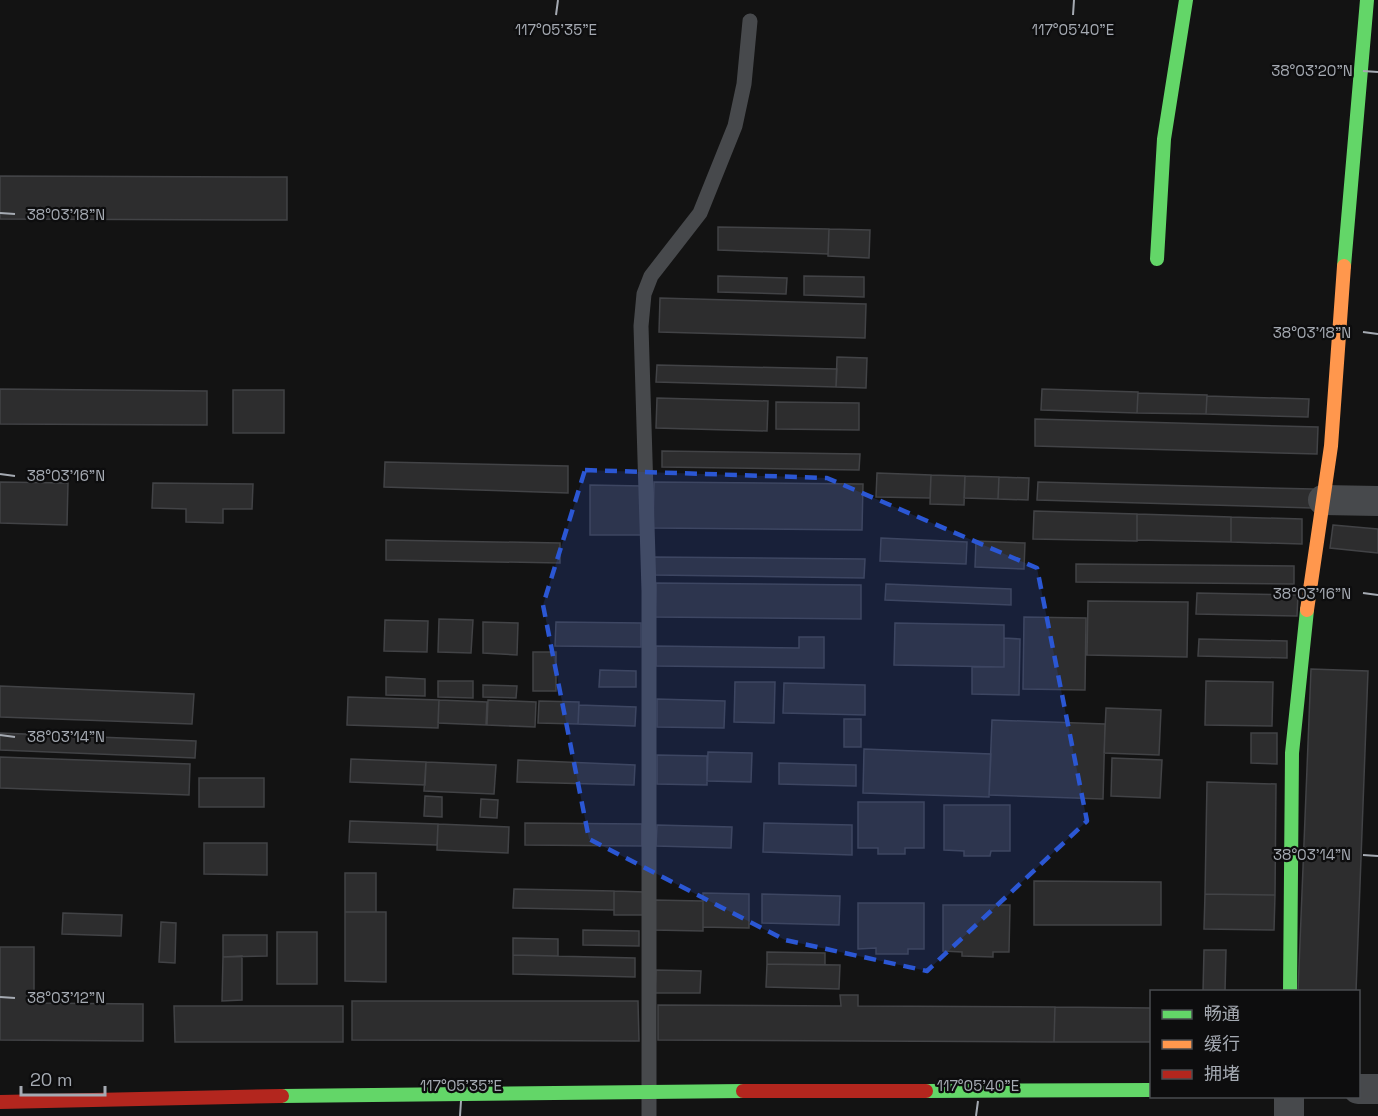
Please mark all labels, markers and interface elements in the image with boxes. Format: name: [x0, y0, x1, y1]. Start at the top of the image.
text: 117°05'35"E: [515, 20, 597, 39]
text: 117°05'40"E: [1032, 20, 1114, 39]
text: 38°03'20"N: [1271, 61, 1353, 80]
text: 38°03'18"N: [27, 205, 105, 224]
text: 38°03'18"N: [1273, 323, 1351, 342]
text: 38°03'16"N: [27, 466, 105, 485]
text: 38°03'16"N: [1273, 584, 1351, 603]
text: 38°03'14"N: [27, 727, 105, 746]
text: 38°03'14"N: [1273, 845, 1351, 864]
text: 38°03'12"N: [27, 988, 105, 1007]
legend: [1150, 990, 1360, 1098]
text: 畅通: [1204, 1002, 1240, 1025]
text: 缓行: [1204, 1032, 1240, 1055]
scale bar: [21, 1059, 105, 1097]
text: 拥堵: [1204, 1062, 1240, 1085]
text: 20 m: [30, 1068, 73, 1091]
text: 117°05'35"E: [420, 1076, 502, 1095]
text: 117°05'40"E: [937, 1076, 1019, 1095]

